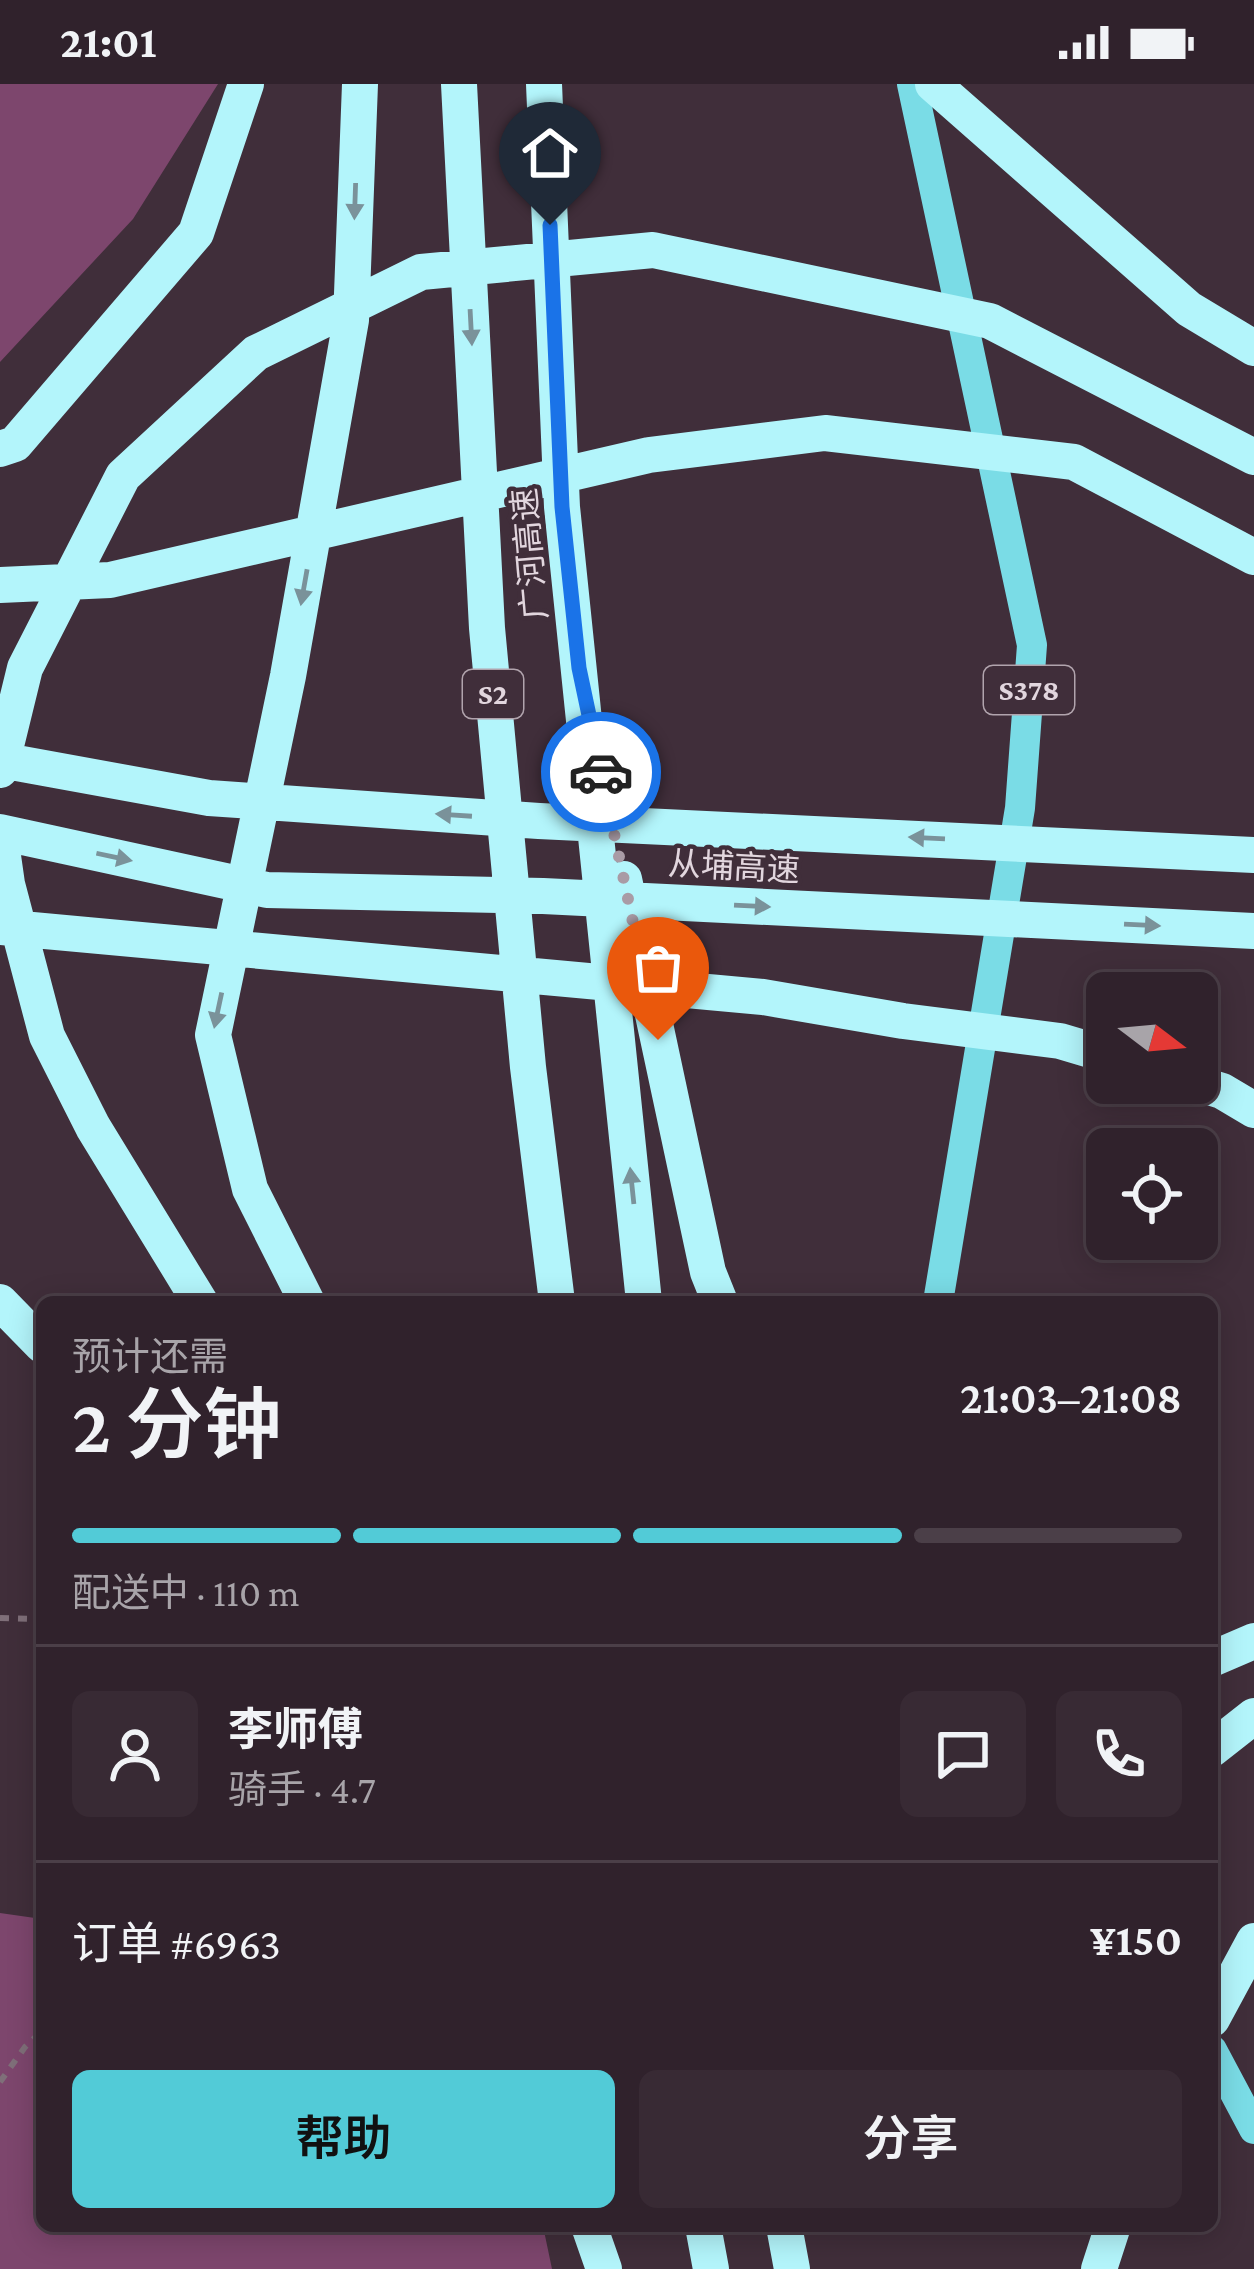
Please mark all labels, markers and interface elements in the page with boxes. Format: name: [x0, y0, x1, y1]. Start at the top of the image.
text: 21:01: [60, 17, 156, 67]
pin: [499, 102, 601, 225]
icon: home: [517, 120, 583, 186]
one-way arrow: [345, 183, 364, 221]
one-way arrow: [462, 309, 481, 347]
street label: 广河高速: [505, 487, 554, 621]
one-way arrow: [294, 568, 312, 606]
road number: S378: [984, 666, 1074, 714]
road number: S2: [463, 670, 523, 718]
courier: [541, 712, 661, 832]
icon: car: [568, 739, 634, 805]
one-way arrow: [434, 805, 472, 824]
one-way arrow: [907, 828, 945, 847]
street label: 从埔高速: [667, 845, 801, 888]
one-way arrow: [96, 848, 134, 867]
one-way arrow: [734, 897, 772, 916]
one-way arrow: [1124, 916, 1162, 935]
pin: [607, 917, 709, 1040]
icon: bag: [625, 935, 691, 1001]
north arrow: [1086, 972, 1218, 1104]
map controls: [1086, 972, 1218, 1260]
one-way arrow: [208, 992, 227, 1030]
button: locate: [1086, 1128, 1218, 1260]
one-way arrow: [622, 1167, 641, 1204]
text: 预计还需: [72, 1335, 228, 1378]
text: 21:03–21:08: [960, 1373, 1182, 1423]
text: 2 分钟: [72, 1382, 282, 1469]
text: 配送中 · 110 m: [72, 1571, 300, 1614]
button: person: [72, 1691, 198, 1817]
button: chat: [900, 1691, 1026, 1817]
button: phone: [1056, 1691, 1182, 1817]
text: 李师傅: [228, 1705, 363, 1755]
text: 骑手 · 4.7: [228, 1768, 376, 1811]
text: ¥150: [1090, 1915, 1182, 1965]
text: 订单 #6963: [72, 1919, 281, 1969]
button: 帮助: [72, 2070, 615, 2208]
button: 分享: [639, 2070, 1182, 2208]

